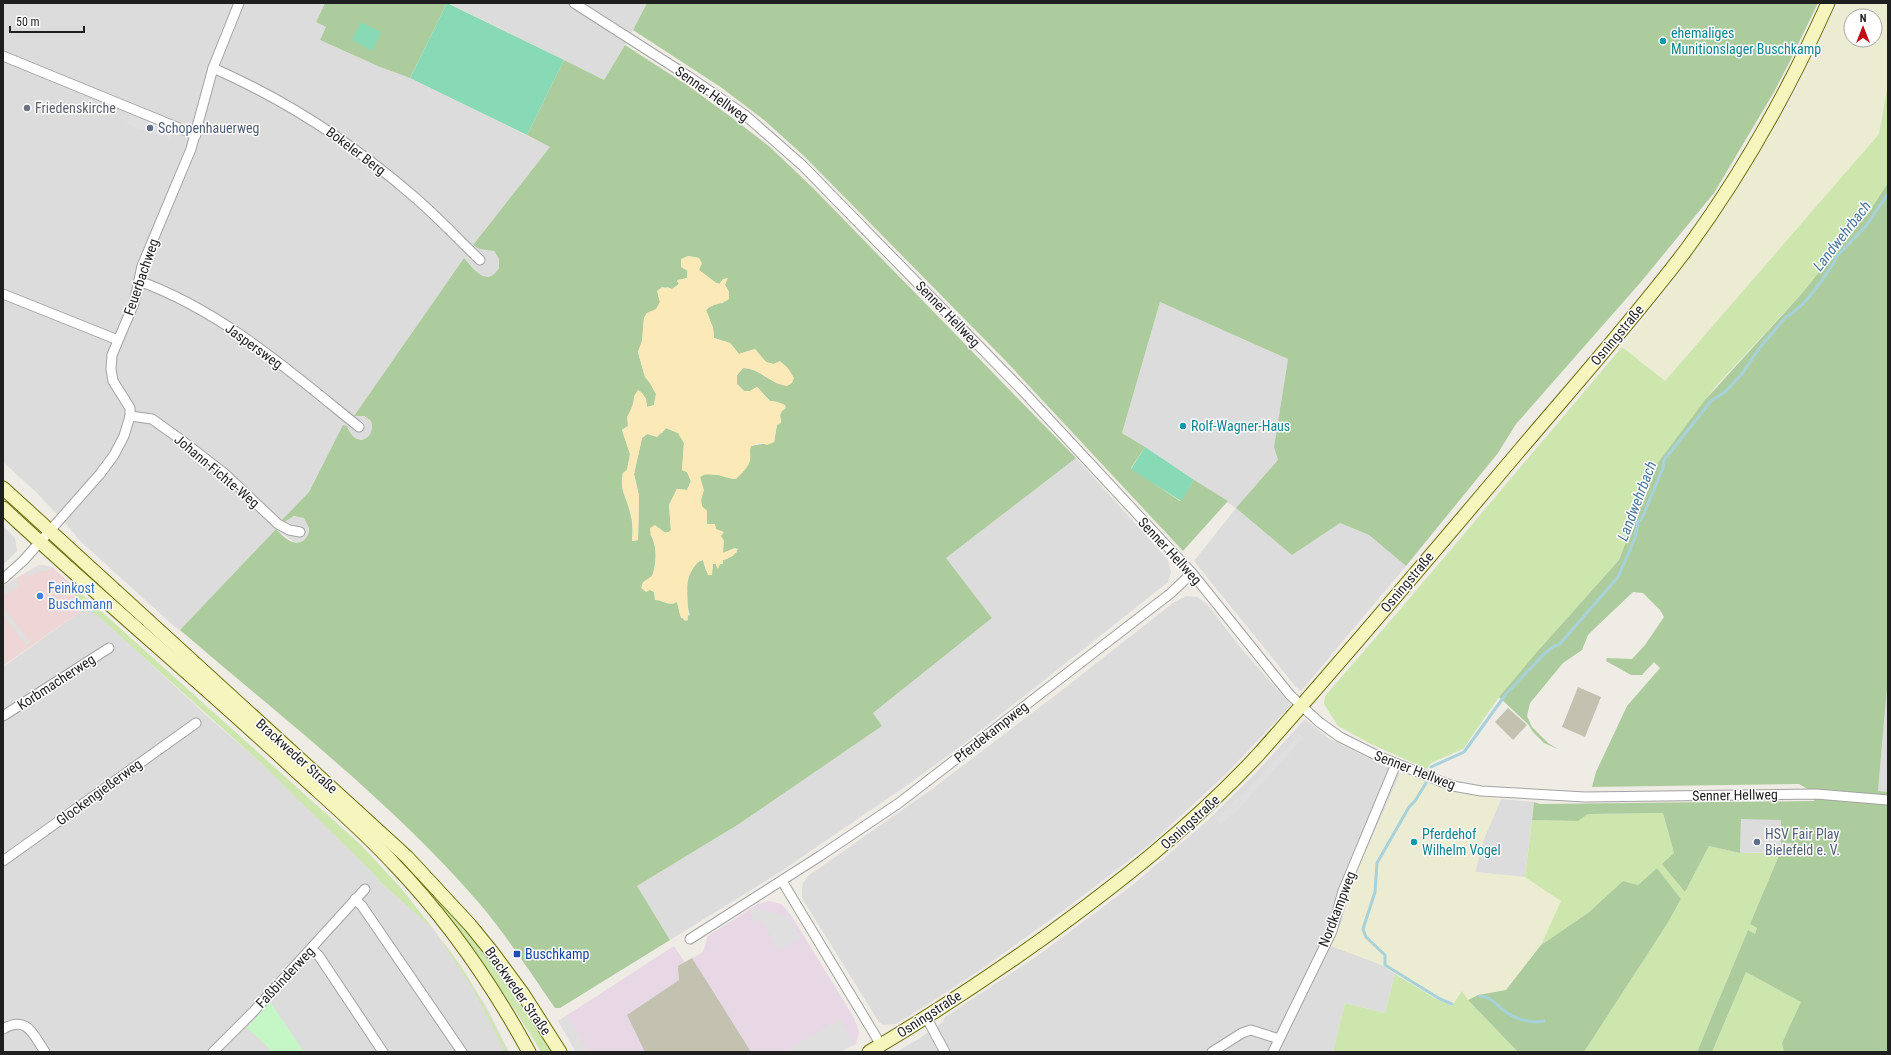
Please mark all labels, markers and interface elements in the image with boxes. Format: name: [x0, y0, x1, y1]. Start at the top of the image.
scale bar: [10, 8, 84, 34]
north arrow: [1843, 8, 1883, 48]
text: N: [1860, 12, 1867, 25]
text: 50 m: [16, 15, 40, 29]
place label: ehemaliges Munitionslager Buschkamp: [1671, 25, 1821, 57]
marker: ehemaliges Munitionslager Buschkamp: [1658, 36, 1668, 46]
street label: Senner Hellweg: [672, 63, 752, 125]
place label: Friedenskirche: [35, 100, 116, 116]
marker: Friedenskirche: [22, 103, 32, 113]
place label: Schopenhauerweg: [158, 120, 260, 136]
marker: Schopenhauerweg: [145, 123, 155, 133]
street label: Bokeler Berg: [323, 124, 389, 178]
water label: Landwehrbach: [1809, 197, 1875, 275]
street label: Feuerbachweg: [120, 237, 162, 317]
street label: Senner Hellweg: [912, 278, 984, 350]
street label: Osningstraße: [1587, 301, 1647, 368]
street label: Jaspersweg: [222, 320, 286, 372]
place label: Rolf-Wagner-Haus: [1191, 418, 1290, 434]
marker: Rolf-Wagner-Haus: [1178, 421, 1188, 431]
street label: Johann-Fichte-Weg: [171, 431, 263, 511]
water label: Landwehrbach: [1614, 459, 1660, 543]
street label: Senner Hellweg: [1135, 514, 1205, 588]
street label: Osningstraße: [1377, 548, 1437, 615]
place label: Feinkost Buschmann: [48, 580, 113, 612]
marker: Feinkost Buschmann: [35, 591, 45, 601]
street label: Korbmacherweg: [14, 651, 98, 713]
street label: Pferdekampweg: [951, 698, 1031, 766]
street label: Brackweder Straße: [253, 715, 341, 797]
street label: Senner Hellweg: [1372, 747, 1458, 793]
street label: Glockengießerweg: [53, 756, 145, 828]
street label: Senner Hellweg: [1692, 786, 1778, 804]
street label: Osningstraße: [1157, 791, 1223, 853]
place label: Pferdehof Wilhelm Vogel: [1422, 826, 1501, 858]
place label: HSV Fair Play Bielefeld e. V.: [1765, 826, 1840, 858]
marker: Pferdehof Wilhelm Vogel: [1409, 837, 1419, 847]
marker: HSV Fair Play Bielefeld e. V.: [1752, 837, 1762, 847]
street label: Nordkampweg: [1315, 869, 1359, 949]
street label: Faßbinderweg: [253, 943, 317, 1011]
street label: Brackweder Straße: [482, 944, 555, 1038]
place label: Buschkamp: [525, 946, 590, 962]
marker: Buschkamp: [512, 949, 522, 959]
street label: Osningstraße: [894, 987, 965, 1041]

